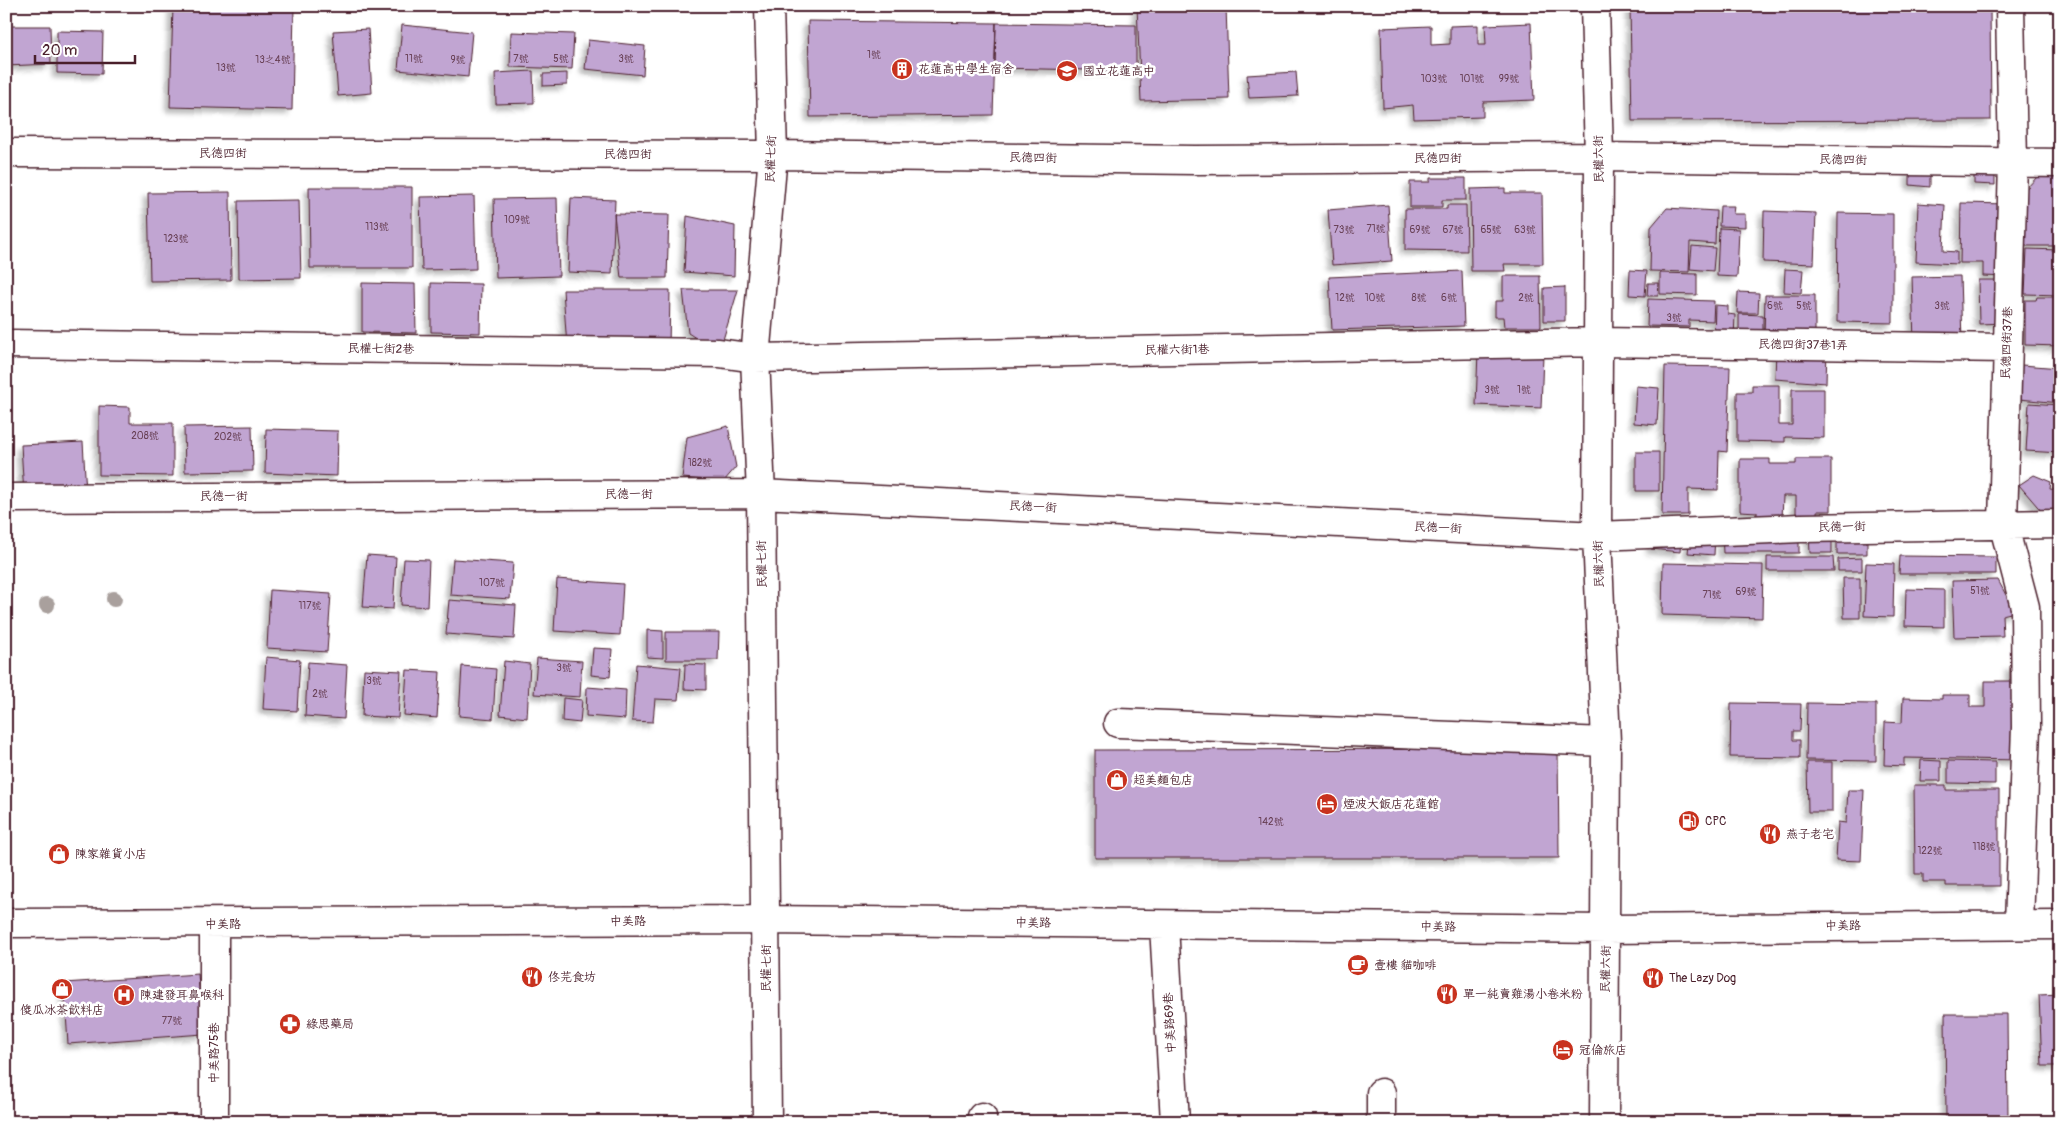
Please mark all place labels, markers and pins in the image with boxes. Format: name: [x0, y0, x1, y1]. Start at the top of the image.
building icon: 花蓮高中學生宿舍: [890, 57, 914, 81]
school or university icon: 國立花蓮高中: [1055, 59, 1079, 83]
place label: 花蓮高中學生宿舍: [918, 62, 1014, 77]
place label: 國立花蓮高中: [1083, 64, 1155, 79]
shop icon: 超美麵包店: [1105, 768, 1129, 792]
place label: 超美麵包店: [1133, 773, 1193, 788]
hotel icon: 煙波大飯店花蓮館: [1315, 792, 1339, 816]
place label: 煙波大飯店花蓮館: [1343, 797, 1439, 812]
fuel station icon: CPC: [1677, 809, 1701, 833]
place label: CPC: [1705, 814, 1726, 829]
restaurant icon: 燕子老宅: [1758, 822, 1782, 846]
place label: 燕子老宅: [1786, 827, 1834, 842]
shop icon: 陳家雜貨小店: [47, 842, 71, 866]
place label: 陳家雜貨小店: [75, 847, 147, 862]
cafe icon: 壹樓 貓咖啡: [1346, 953, 1370, 977]
place label: 壹樓 貓咖啡: [1374, 958, 1437, 973]
restaurant icon: 佟芫食坊: [520, 965, 544, 989]
restaurant icon: The Lazy Dog: [1641, 966, 1665, 990]
place label: 佟芫食坊: [548, 970, 596, 985]
place label: The Lazy Dog: [1669, 971, 1736, 986]
shop icon: 傻瓜冰茶飲料店: [50, 977, 74, 1001]
restaurant icon: 單一純賣雞湯小卷米粉: [1435, 982, 1459, 1006]
hospital icon: 陳建發耳鼻喉科: [112, 983, 136, 1007]
place label: 單一純賣雞湯小卷米粉: [1463, 987, 1583, 1002]
place label: 陳建發耳鼻喉科: [140, 988, 224, 1003]
place label: 傻瓜冰茶飲料店: [20, 1003, 104, 1018]
pharmacy icon: 綠思藥局: [278, 1012, 302, 1036]
place label: 綠思藥局: [306, 1017, 354, 1032]
hotel icon: 冠倫旅店: [1551, 1038, 1575, 1062]
place label: 冠倫旅店: [1579, 1043, 1627, 1058]

